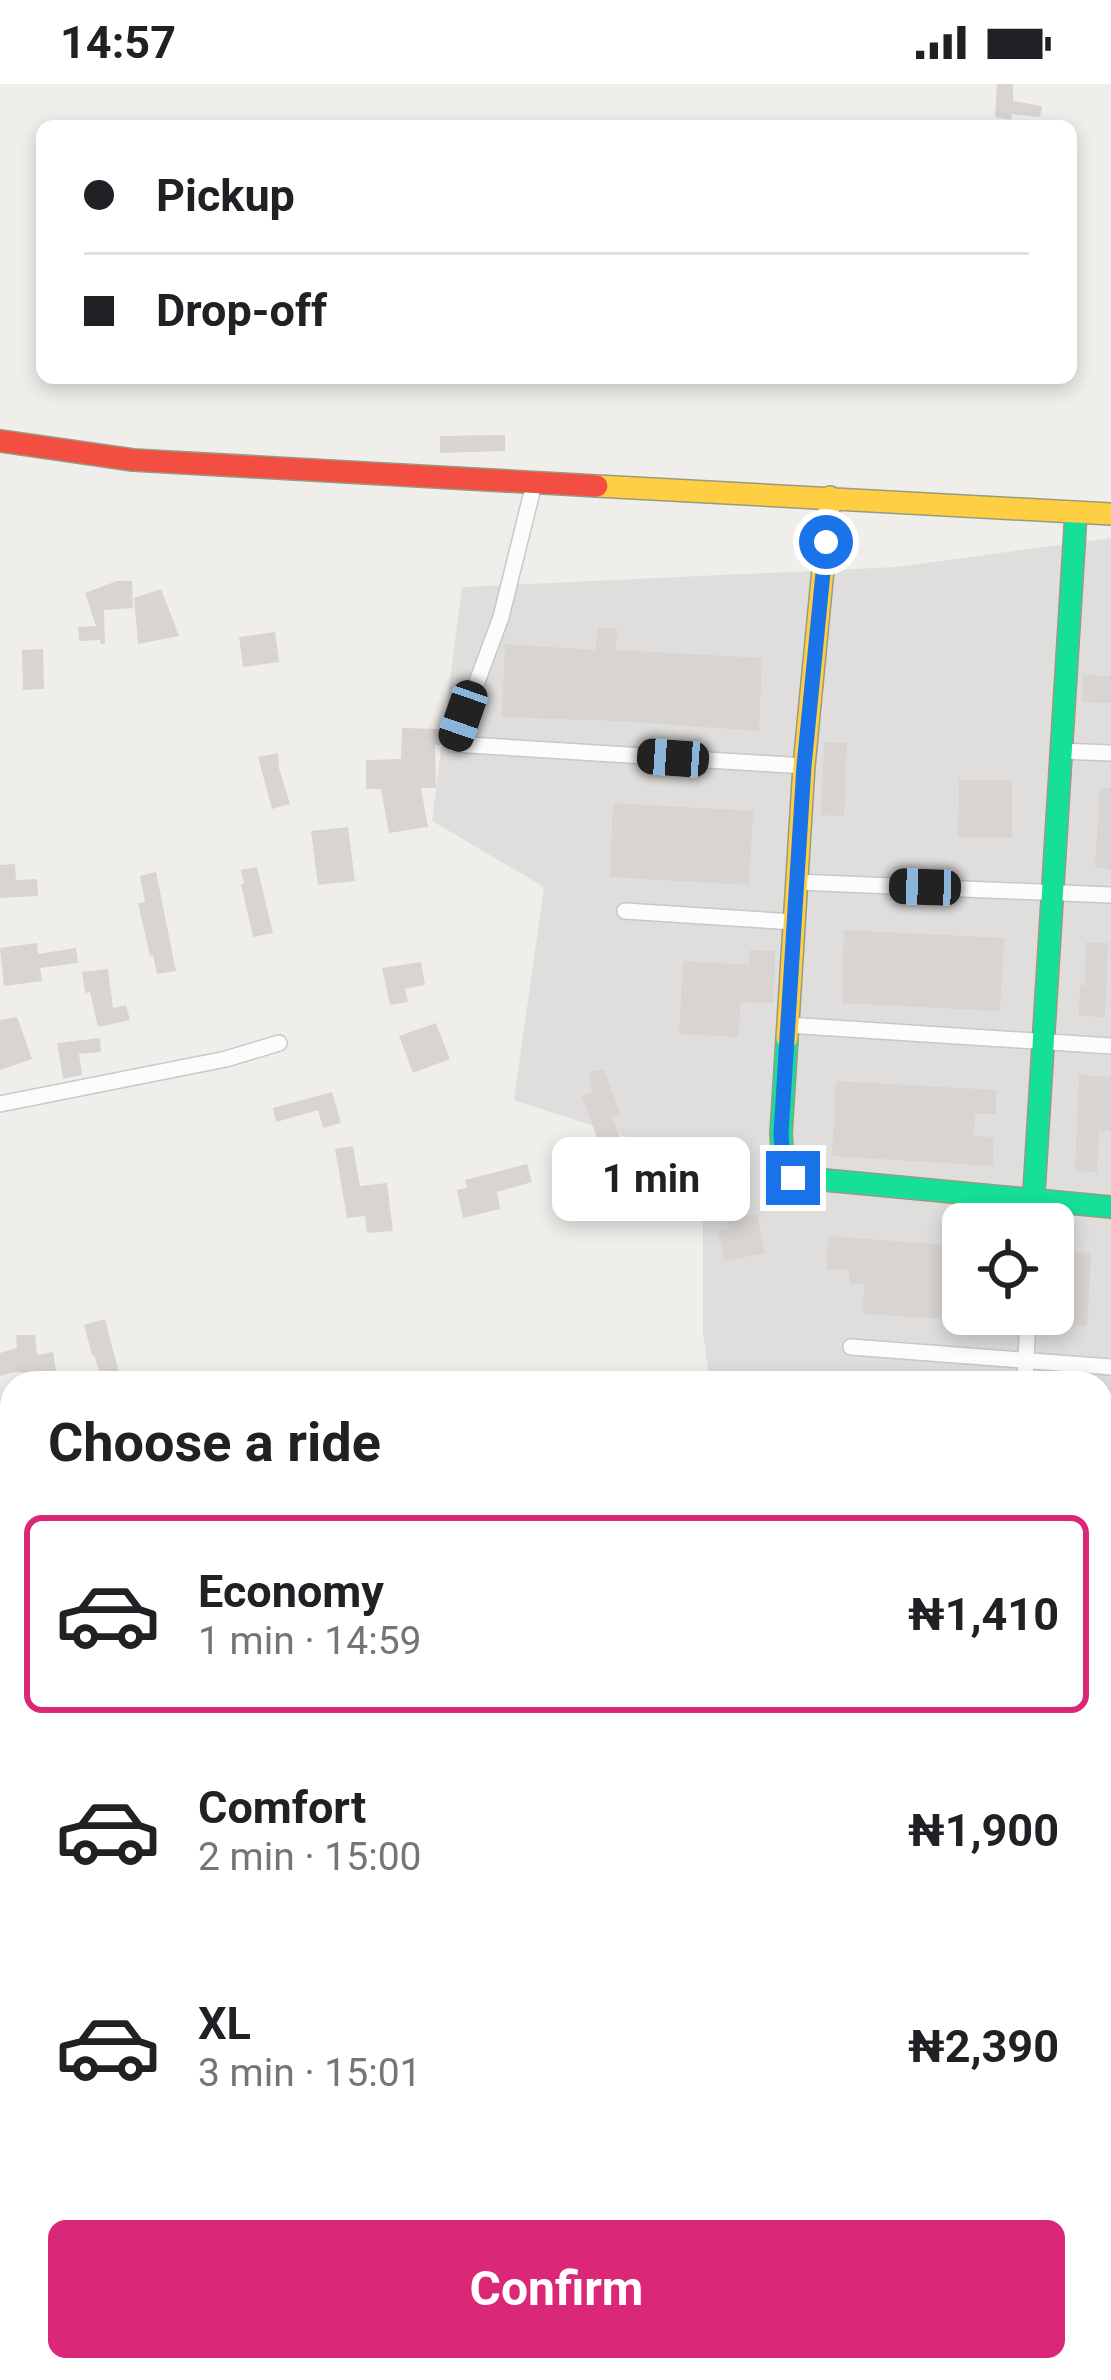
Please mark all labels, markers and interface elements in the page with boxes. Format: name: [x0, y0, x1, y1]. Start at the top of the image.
text: 14:57: [60, 16, 176, 69]
text: Pickup: [156, 169, 295, 222]
text: Drop-off: [156, 284, 327, 337]
route start: [799, 515, 853, 569]
car: [434, 676, 492, 756]
car: [636, 738, 710, 778]
car: [888, 868, 962, 906]
callout: 1 min: [553, 1136, 751, 1220]
route end: [766, 1151, 820, 1205]
text: 1 min: [602, 1156, 700, 1202]
map controls: [942, 1203, 1074, 1335]
button: locate: [942, 1203, 1074, 1335]
text: Choose a ride: [48, 1411, 381, 1474]
icon: car: [54, 1560, 162, 1668]
text: Economy: [198, 1565, 384, 1618]
text: ₦1,410: [908, 1588, 1059, 1641]
text: 1 min · 14:59: [198, 1618, 421, 1664]
icon: car: [54, 1776, 162, 1884]
text: Comfort: [198, 1781, 366, 1834]
text: ₦1,900: [908, 1804, 1059, 1857]
text: 2 min · 15:00: [198, 1834, 421, 1880]
icon: car: [54, 1992, 162, 2100]
text: XL: [198, 1997, 251, 2050]
text: ₦2,390: [908, 2020, 1059, 2073]
text: 3 min · 15:01: [198, 2050, 421, 2096]
button: Confirm: [48, 2220, 1065, 2358]

